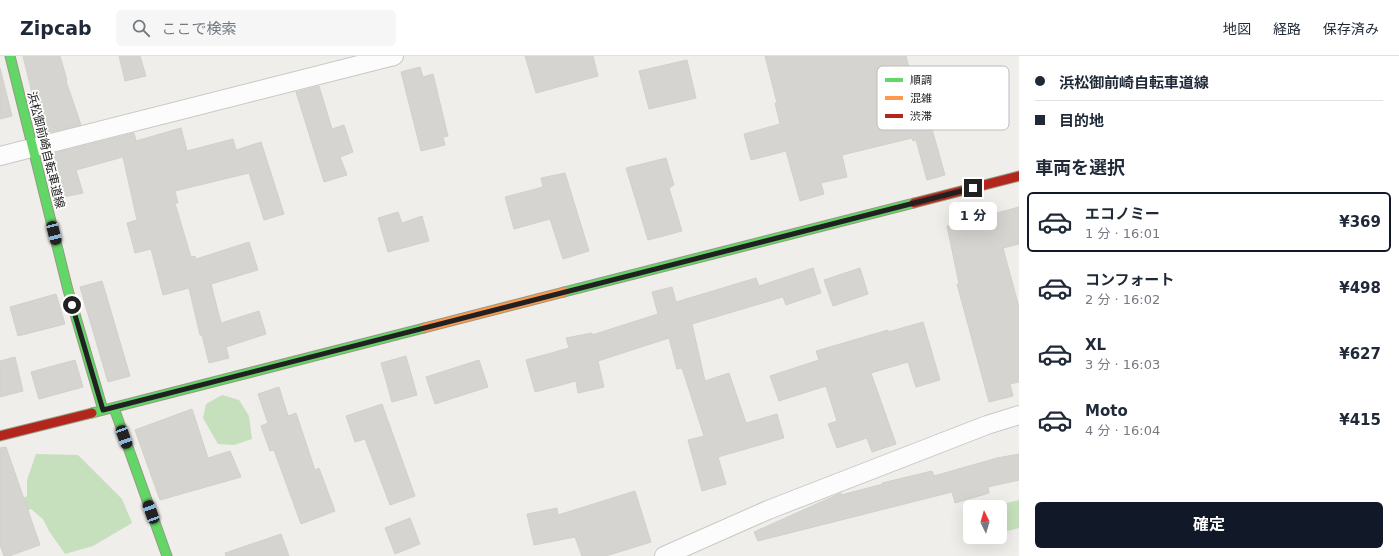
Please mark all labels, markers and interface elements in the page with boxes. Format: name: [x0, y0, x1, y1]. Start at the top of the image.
search box: [116, 10, 396, 46]
text: Zipcab: [20, 17, 92, 39]
icon: search: [130, 17, 152, 39]
text: ここで検索: [162, 20, 237, 38]
text: 地図: [1223, 21, 1251, 37]
text: 経路: [1273, 21, 1301, 37]
text: 保存済み: [1323, 21, 1379, 37]
legend: [877, 66, 1009, 130]
text: 順調: [910, 74, 932, 87]
text: 浜松御前崎自転車道線: [1059, 74, 1209, 92]
street label: 浜松御前崎自転車道線: [25, 90, 67, 210]
text: 混雑: [910, 92, 932, 105]
text: 渋滞: [910, 110, 932, 123]
text: 目的地: [1059, 112, 1104, 130]
text: 車両を選択: [1035, 157, 1125, 178]
route end: [964, 179, 982, 197]
callout: 1 分: [949, 202, 997, 230]
icon: car: [1037, 204, 1073, 240]
text: エコノミー: [1085, 205, 1160, 223]
text: 1 分: [960, 208, 986, 223]
text: ¥369: [1339, 213, 1381, 231]
car: [45, 220, 63, 246]
text: 1 分 · 16:01: [1085, 226, 1160, 241]
icon: car: [1037, 270, 1073, 306]
text: コンフォート: [1085, 271, 1175, 289]
text: ¥498: [1339, 279, 1381, 297]
text: 2 分 · 16:02: [1085, 292, 1160, 307]
route start: [63, 296, 81, 314]
icon: car: [1037, 336, 1073, 372]
text: XL: [1085, 336, 1106, 354]
text: ¥627: [1339, 345, 1381, 363]
text: 3 分 · 16:03: [1085, 357, 1160, 372]
icon: car: [1037, 402, 1073, 438]
text: Moto: [1085, 402, 1128, 420]
text: ¥415: [1339, 411, 1381, 429]
text: 4 分 · 16:04: [1085, 423, 1160, 438]
car: [114, 424, 134, 450]
car: [141, 499, 161, 525]
north arrow: [963, 500, 1007, 544]
map controls: [963, 500, 1007, 544]
button: 確定: [1035, 502, 1383, 548]

